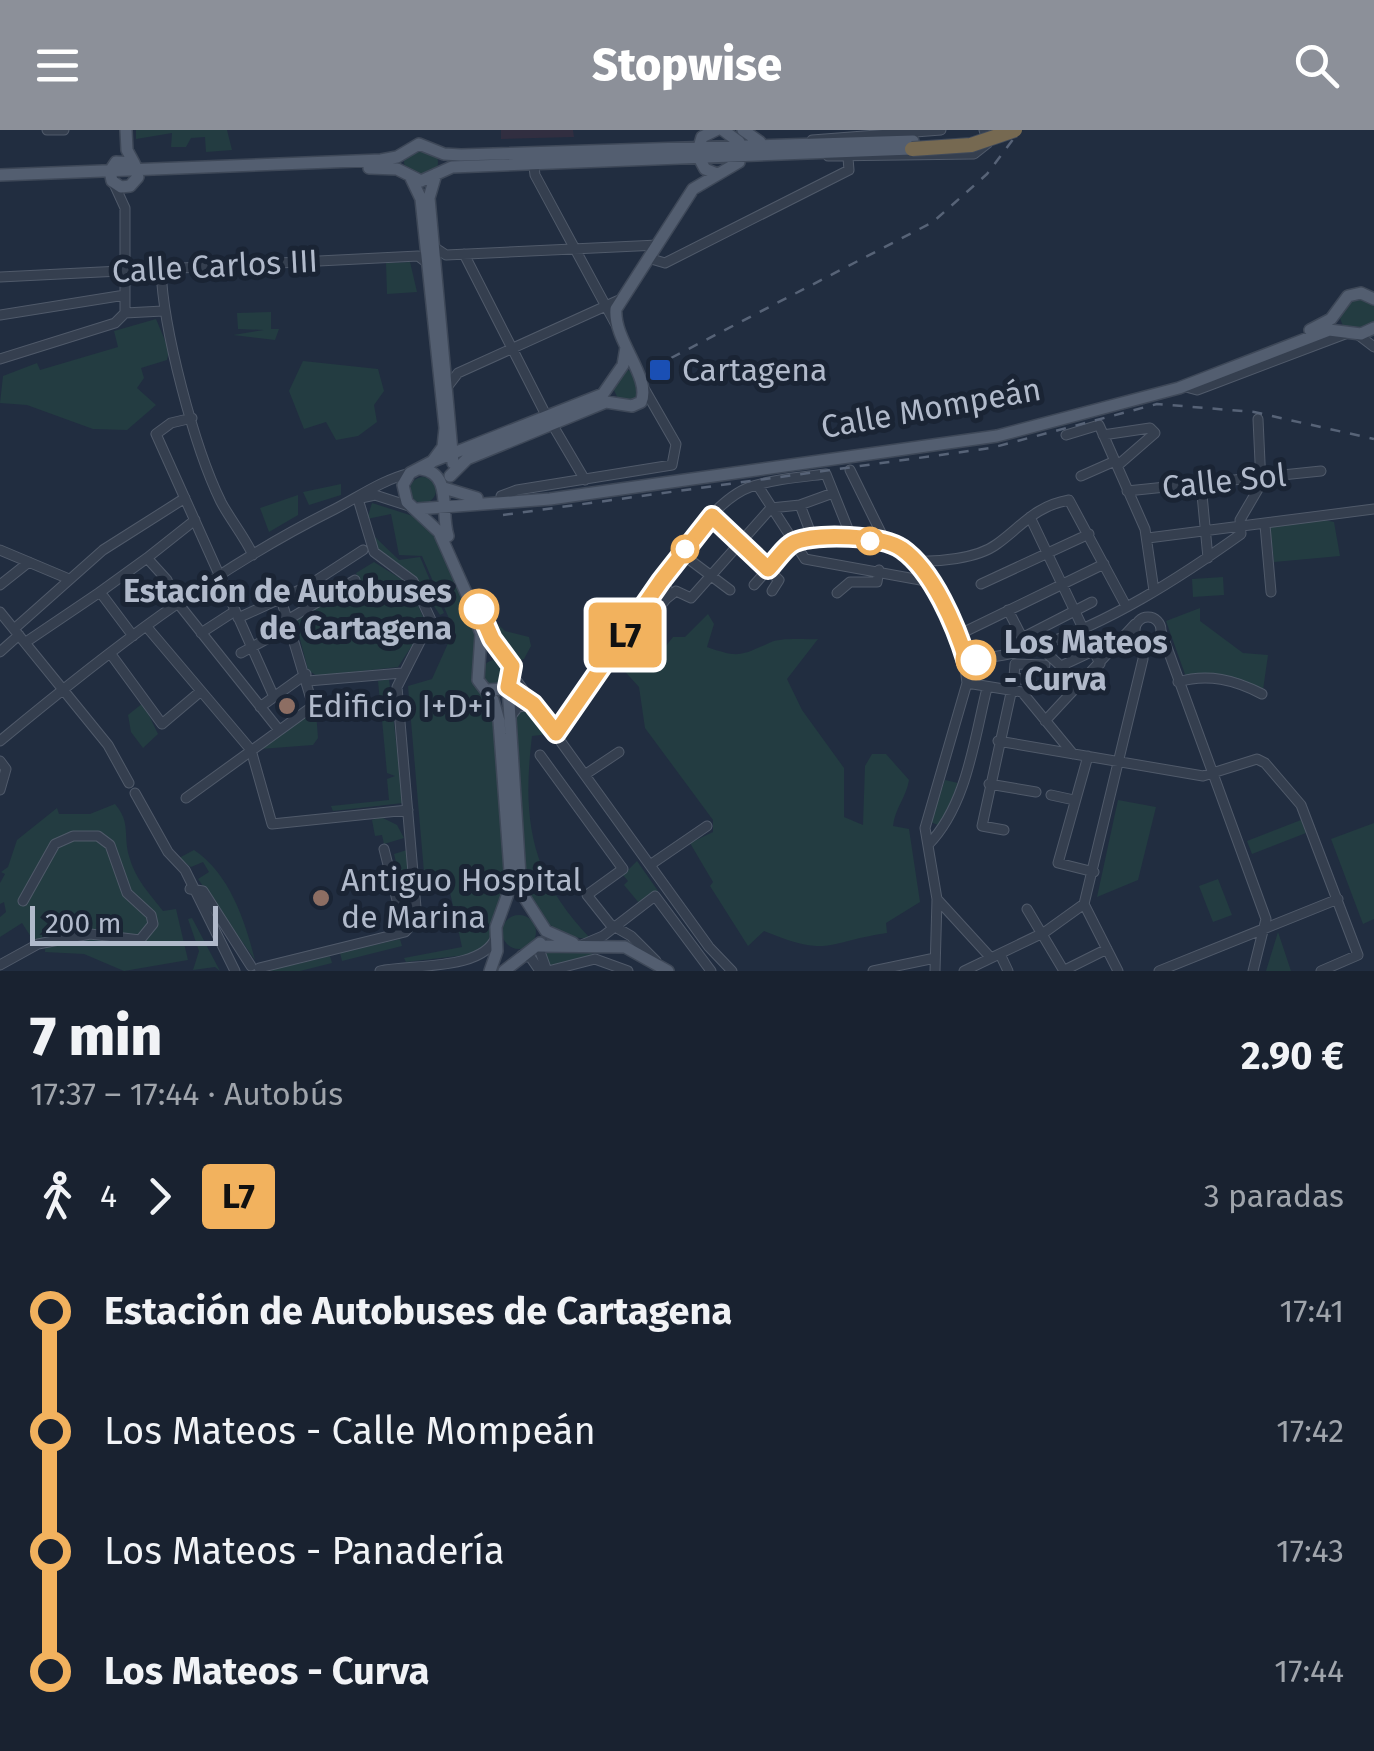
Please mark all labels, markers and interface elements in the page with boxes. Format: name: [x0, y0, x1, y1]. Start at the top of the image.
icon: menu: [30, 38, 85, 93]
text: Stopwise: [592, 38, 782, 92]
icon: search: [1289, 38, 1344, 93]
street label: Calle Carlos III: [111, 242, 319, 290]
place label: Cartagena: [682, 351, 828, 389]
marker: Cartagena: [647, 357, 673, 383]
street label: Calle Mompeán: [818, 370, 1044, 446]
street label: Calle Sol: [1160, 456, 1288, 506]
unlabelled marker: [857, 528, 883, 554]
unlabelled marker: [672, 536, 698, 562]
place label: Estación de Autobuses de Cartagena: [123, 572, 452, 647]
marker: Estación de Autobuses de Cartagena: [460, 590, 498, 628]
line badge: L7: [580, 602, 670, 668]
text: L7: [609, 614, 641, 656]
place label: Los Mateos - Curva: [1004, 623, 1168, 698]
marker: Los Mateos - Curva: [957, 641, 995, 679]
place label: Edificio I+D+i: [307, 687, 493, 725]
marker: Edificio I+D+i: [276, 695, 298, 717]
place label: Antiguo Hospital de Marina: [341, 861, 582, 936]
marker: Antiguo Hospital de Marina: [310, 887, 332, 909]
scale bar: [30, 901, 218, 946]
text: 200 m: [45, 907, 122, 940]
text: 7 min: [30, 1004, 162, 1070]
text: 2.90 €: [1241, 1033, 1344, 1079]
text: 17:37 – 17:44 · Autobús: [30, 1075, 343, 1113]
icon: walk: [30, 1169, 85, 1224]
icon: forward: [132, 1169, 187, 1224]
text: L7: [222, 1175, 255, 1217]
text: 4: [100, 1177, 117, 1215]
text: 3 paradas: [1204, 1177, 1344, 1215]
text: Estación de Autobuses de Cartagena: [104, 1288, 732, 1334]
text: 17:41: [1279, 1292, 1344, 1330]
text: Los Mateos - Calle Mompeán: [104, 1408, 596, 1454]
text: 17:42: [1276, 1412, 1344, 1450]
text: Los Mateos - Panadería: [104, 1528, 505, 1574]
text: 17:43: [1276, 1532, 1344, 1570]
text: Los Mateos - Curva: [104, 1648, 429, 1694]
text: 17:44: [1274, 1652, 1344, 1690]

